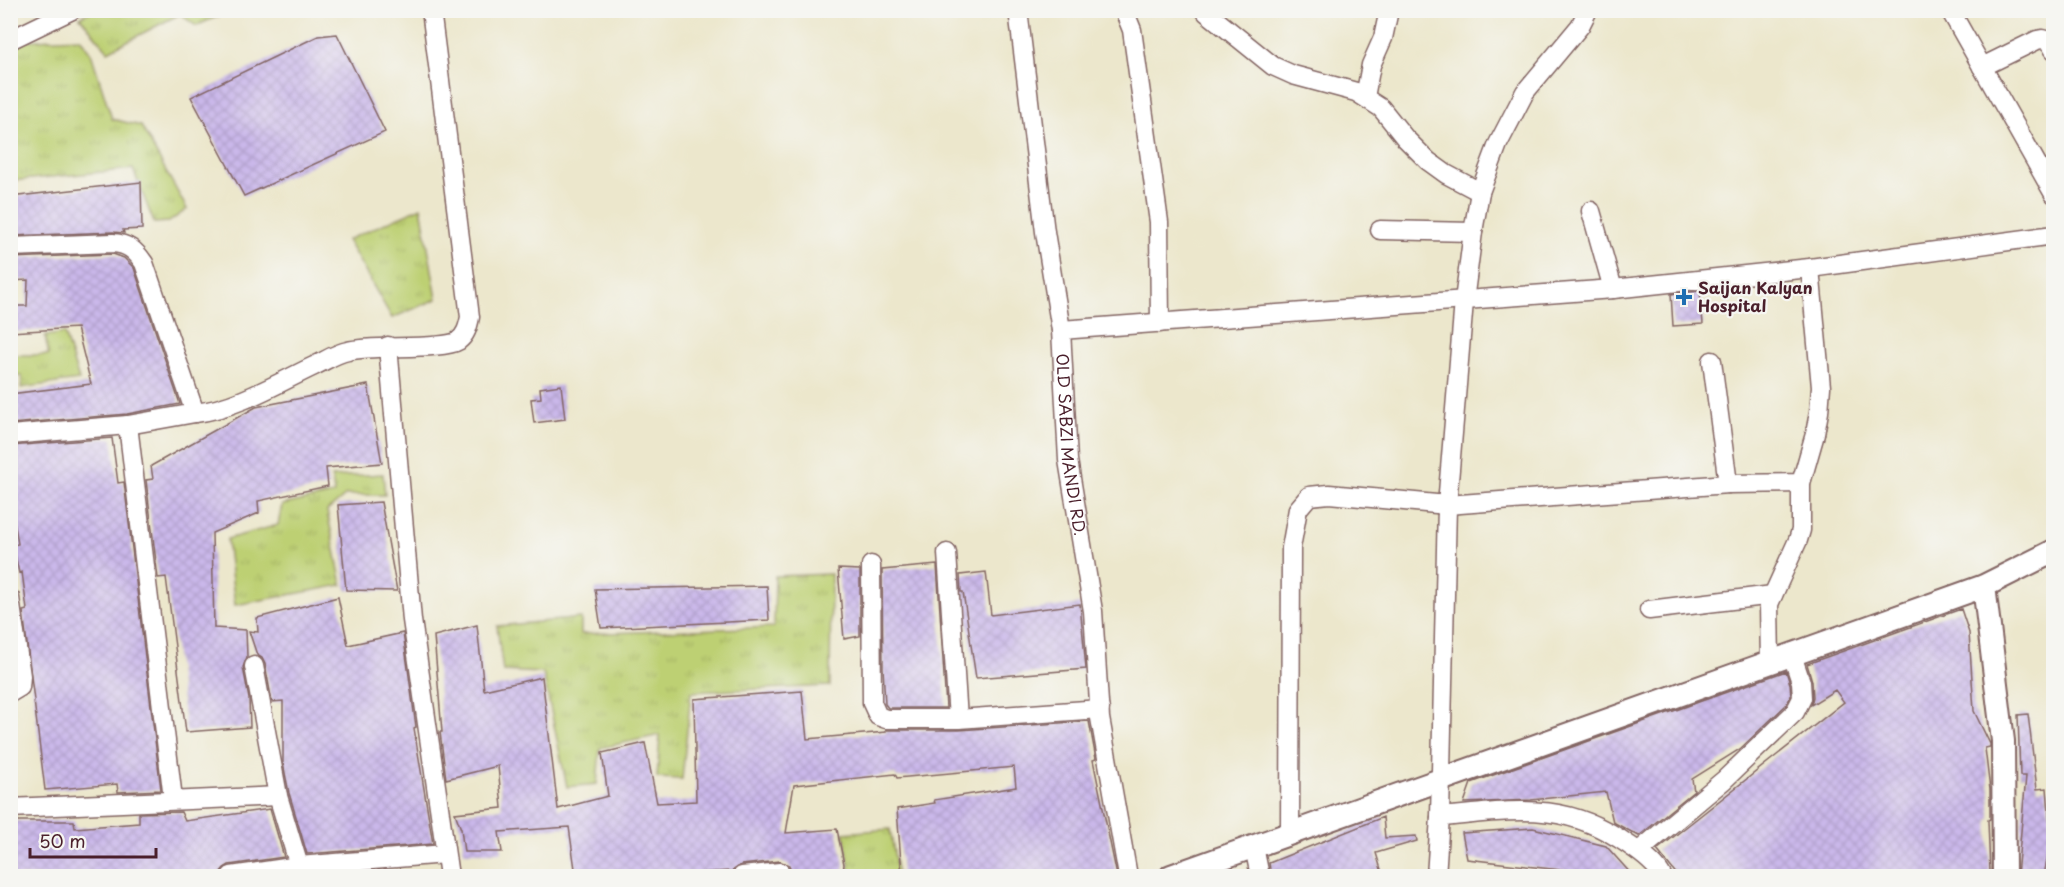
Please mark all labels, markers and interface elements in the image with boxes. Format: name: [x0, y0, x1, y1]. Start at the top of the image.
place label: Saijan Kalyan Hospital: [1698, 275, 1813, 317]
marker: Saijan Kalyan Hospital: [1675, 288, 1693, 306]
street label: OLD SABZI MANDI RD.: [1051, 353, 1093, 537]
scale bar: [30, 821, 156, 859]
text: 50 m: [39, 827, 86, 854]

